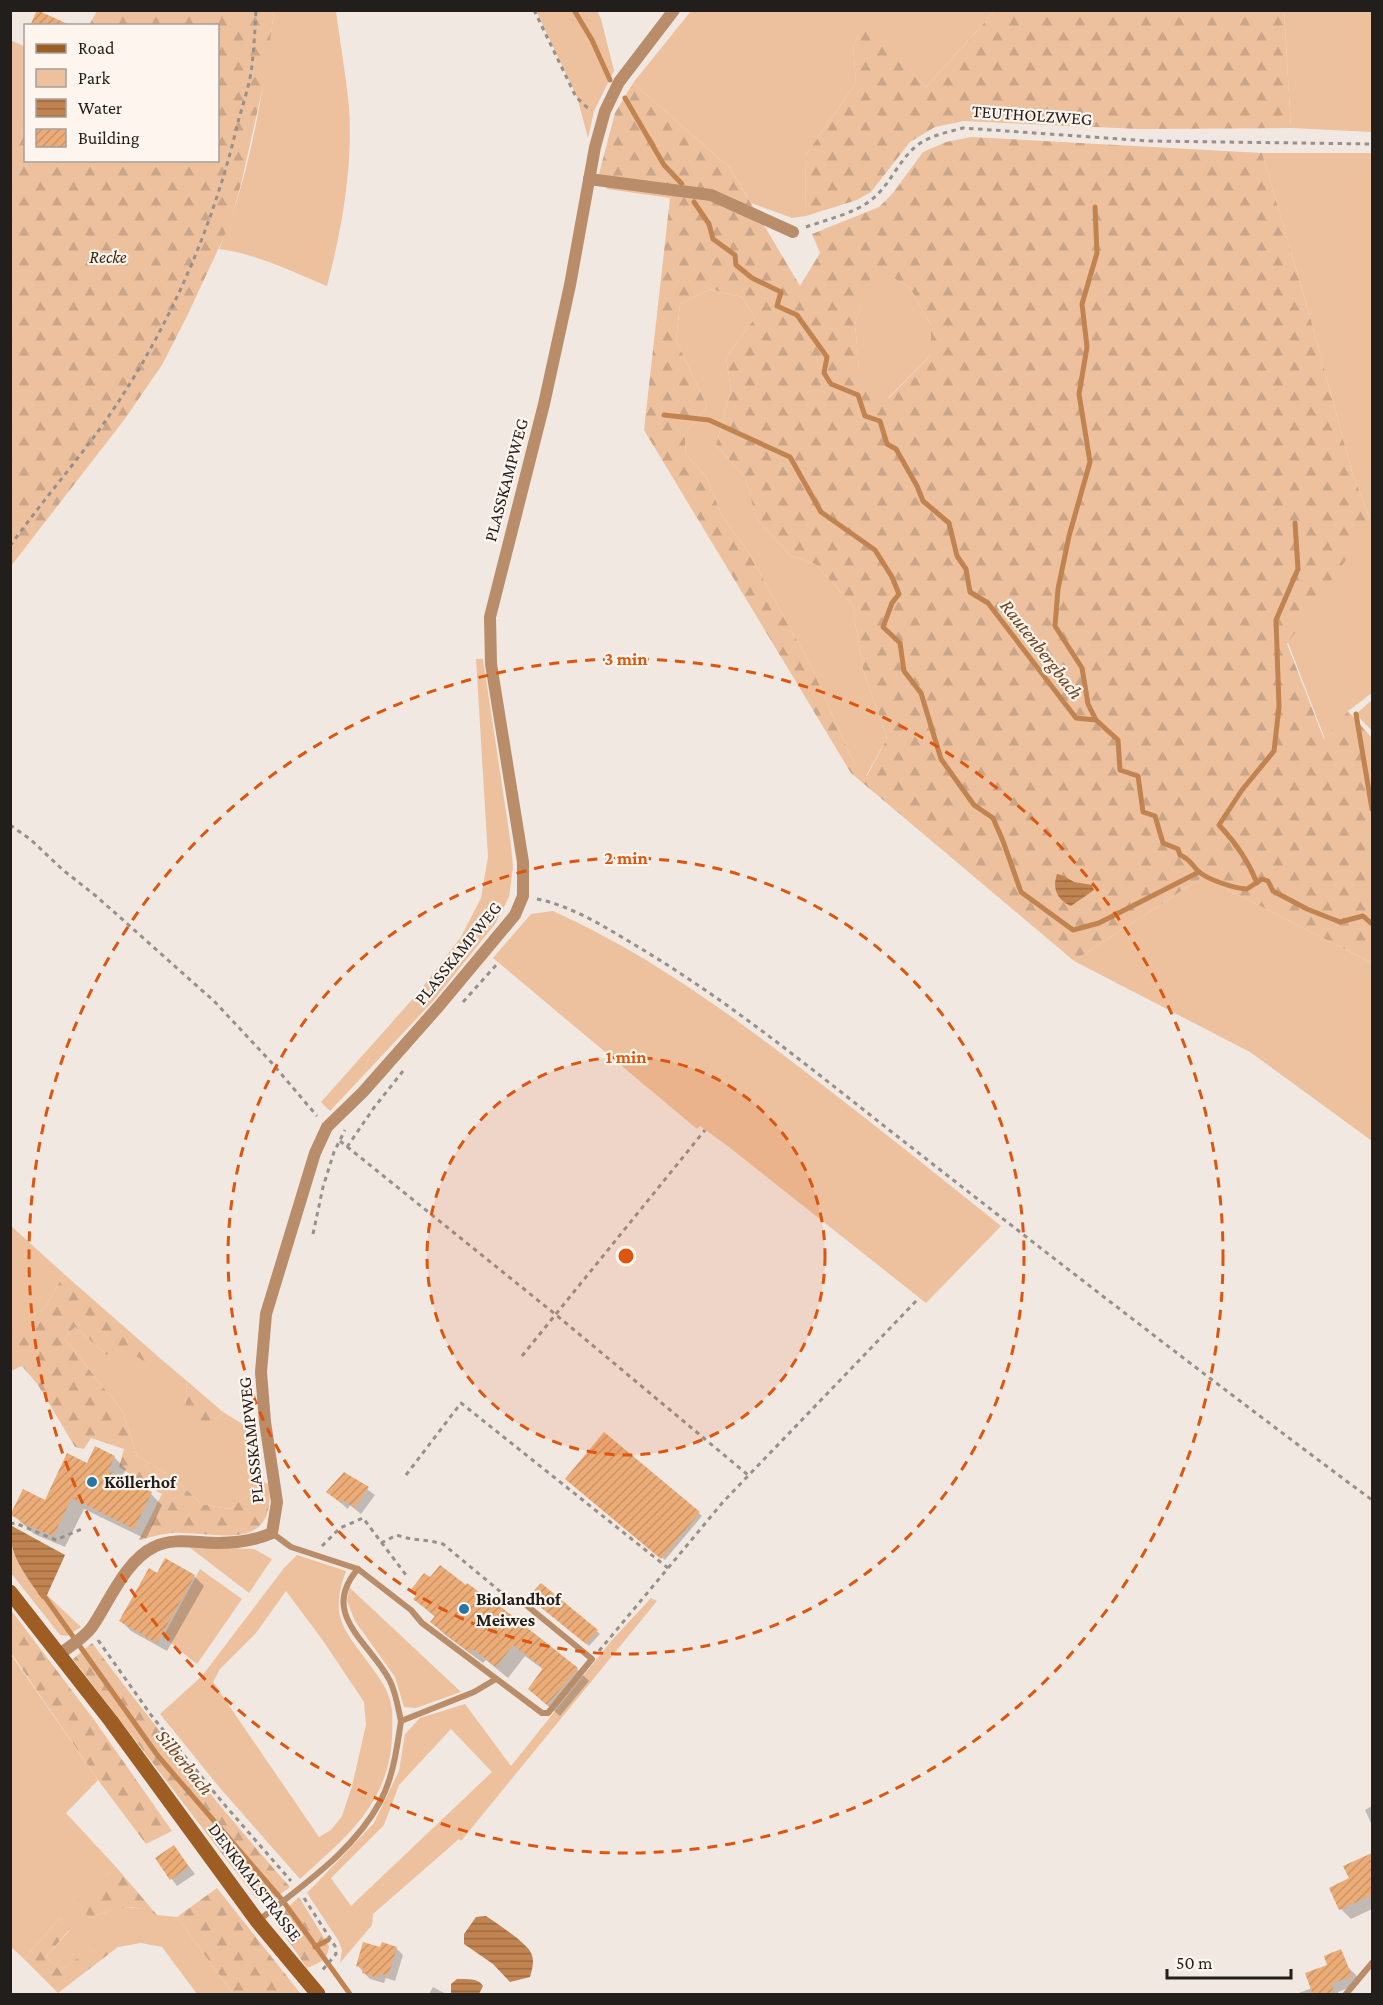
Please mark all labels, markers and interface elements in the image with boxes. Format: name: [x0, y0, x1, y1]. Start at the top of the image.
legend: [24, 24, 219, 162]
text: Road: [78, 38, 115, 58]
text: Park: [78, 68, 110, 88]
text: Water: [78, 98, 123, 118]
street label: TEUTHOLZWEG: [971, 101, 1093, 129]
text: Building: [78, 128, 140, 148]
park label: Recke: [89, 247, 127, 267]
street label: PLASSKAMPWEG: [480, 416, 532, 544]
water label: Rautenbergbach: [995, 595, 1088, 704]
text: 3 min: [604, 649, 648, 669]
text: 2 min: [604, 848, 648, 868]
street label: PLASSKAMPWEG: [410, 897, 506, 1009]
text: 1 min: [606, 1047, 647, 1067]
centre of rings: [616, 1246, 636, 1266]
street label: PLASSKAMPWEG: [234, 1376, 268, 1504]
place label: Köllerhof: [104, 1472, 177, 1492]
marker: Köllerhof: [85, 1475, 99, 1489]
place label: Biolandhof Meiwes: [476, 1589, 562, 1630]
marker: Biolandhof Meiwes: [457, 1602, 471, 1616]
water label: Silberbach: [152, 1725, 218, 1799]
street label: DENKMALSTRASSE: [204, 1819, 306, 1945]
scale bar: [1167, 1942, 1292, 1980]
text: 50 m: [1176, 1953, 1213, 1973]

